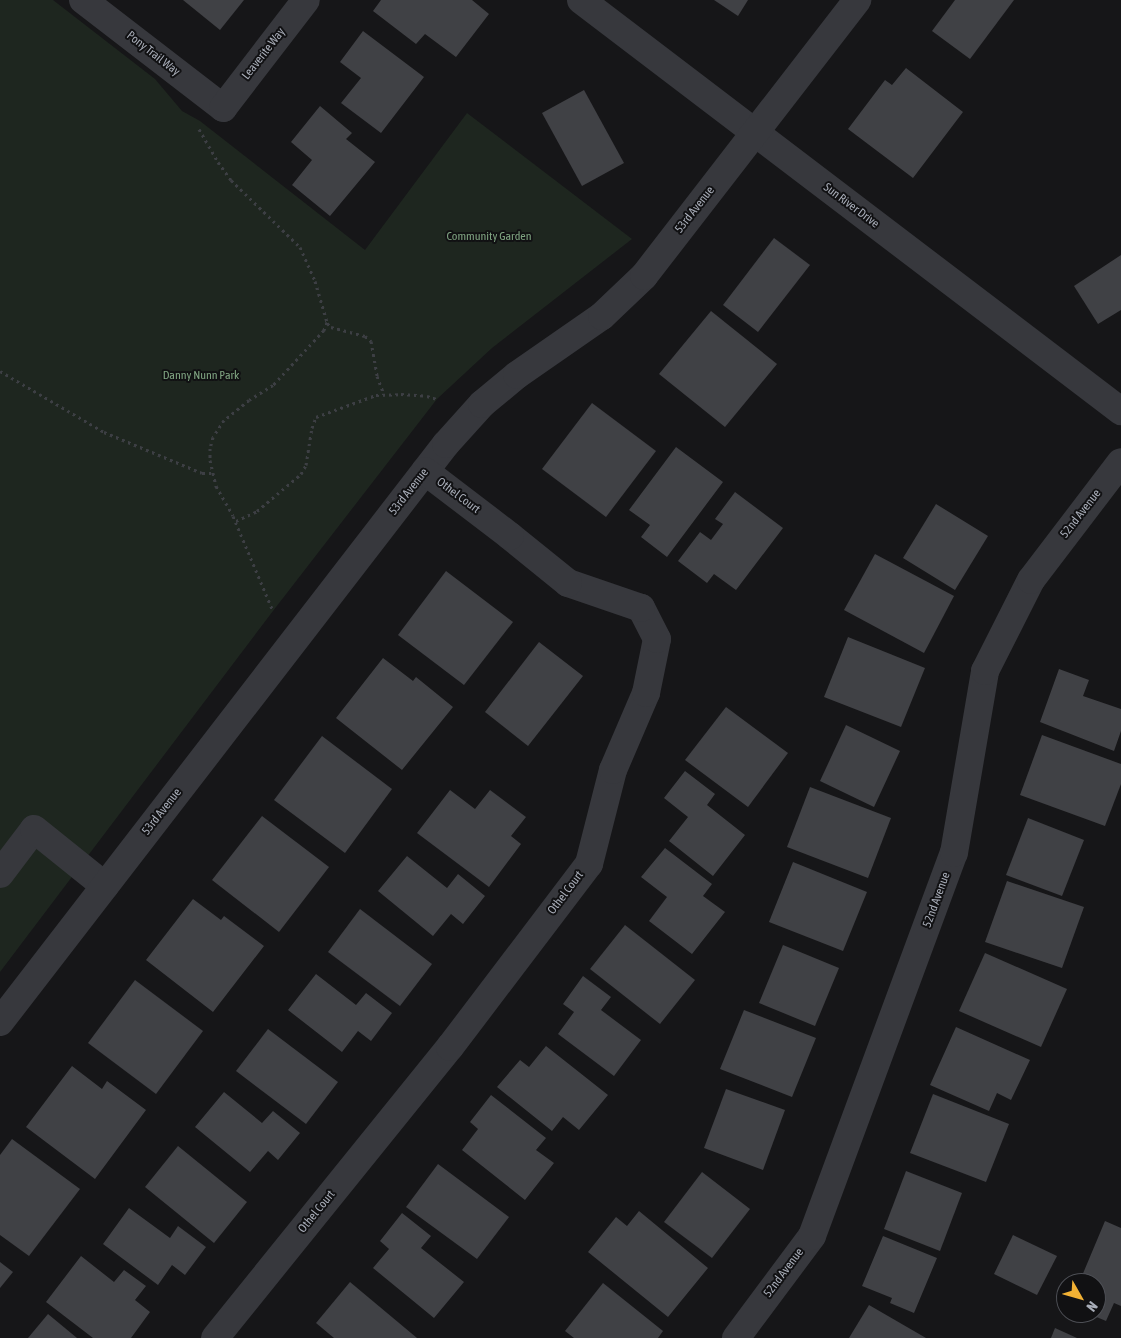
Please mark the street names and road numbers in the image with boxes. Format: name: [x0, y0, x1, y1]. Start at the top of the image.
street label: Leaverite Way: [239, 25, 289, 83]
street label: Pony Trail Way: [123, 29, 183, 79]
street label: Sun River Drive: [820, 180, 882, 232]
street label: 53rd Avenue: [672, 184, 718, 236]
street label: 53rd Avenue: [386, 466, 432, 518]
street label: Othel Court: [434, 475, 482, 517]
street label: 52nd Avenue: [1058, 487, 1104, 541]
street label: 53rd Avenue: [139, 786, 185, 838]
street label: Othel Court: [545, 869, 587, 917]
street label: 52nd Avenue: [920, 870, 954, 930]
street label: Othel Court: [296, 1188, 338, 1236]
street label: 52nd Avenue: [761, 1246, 807, 1300]

